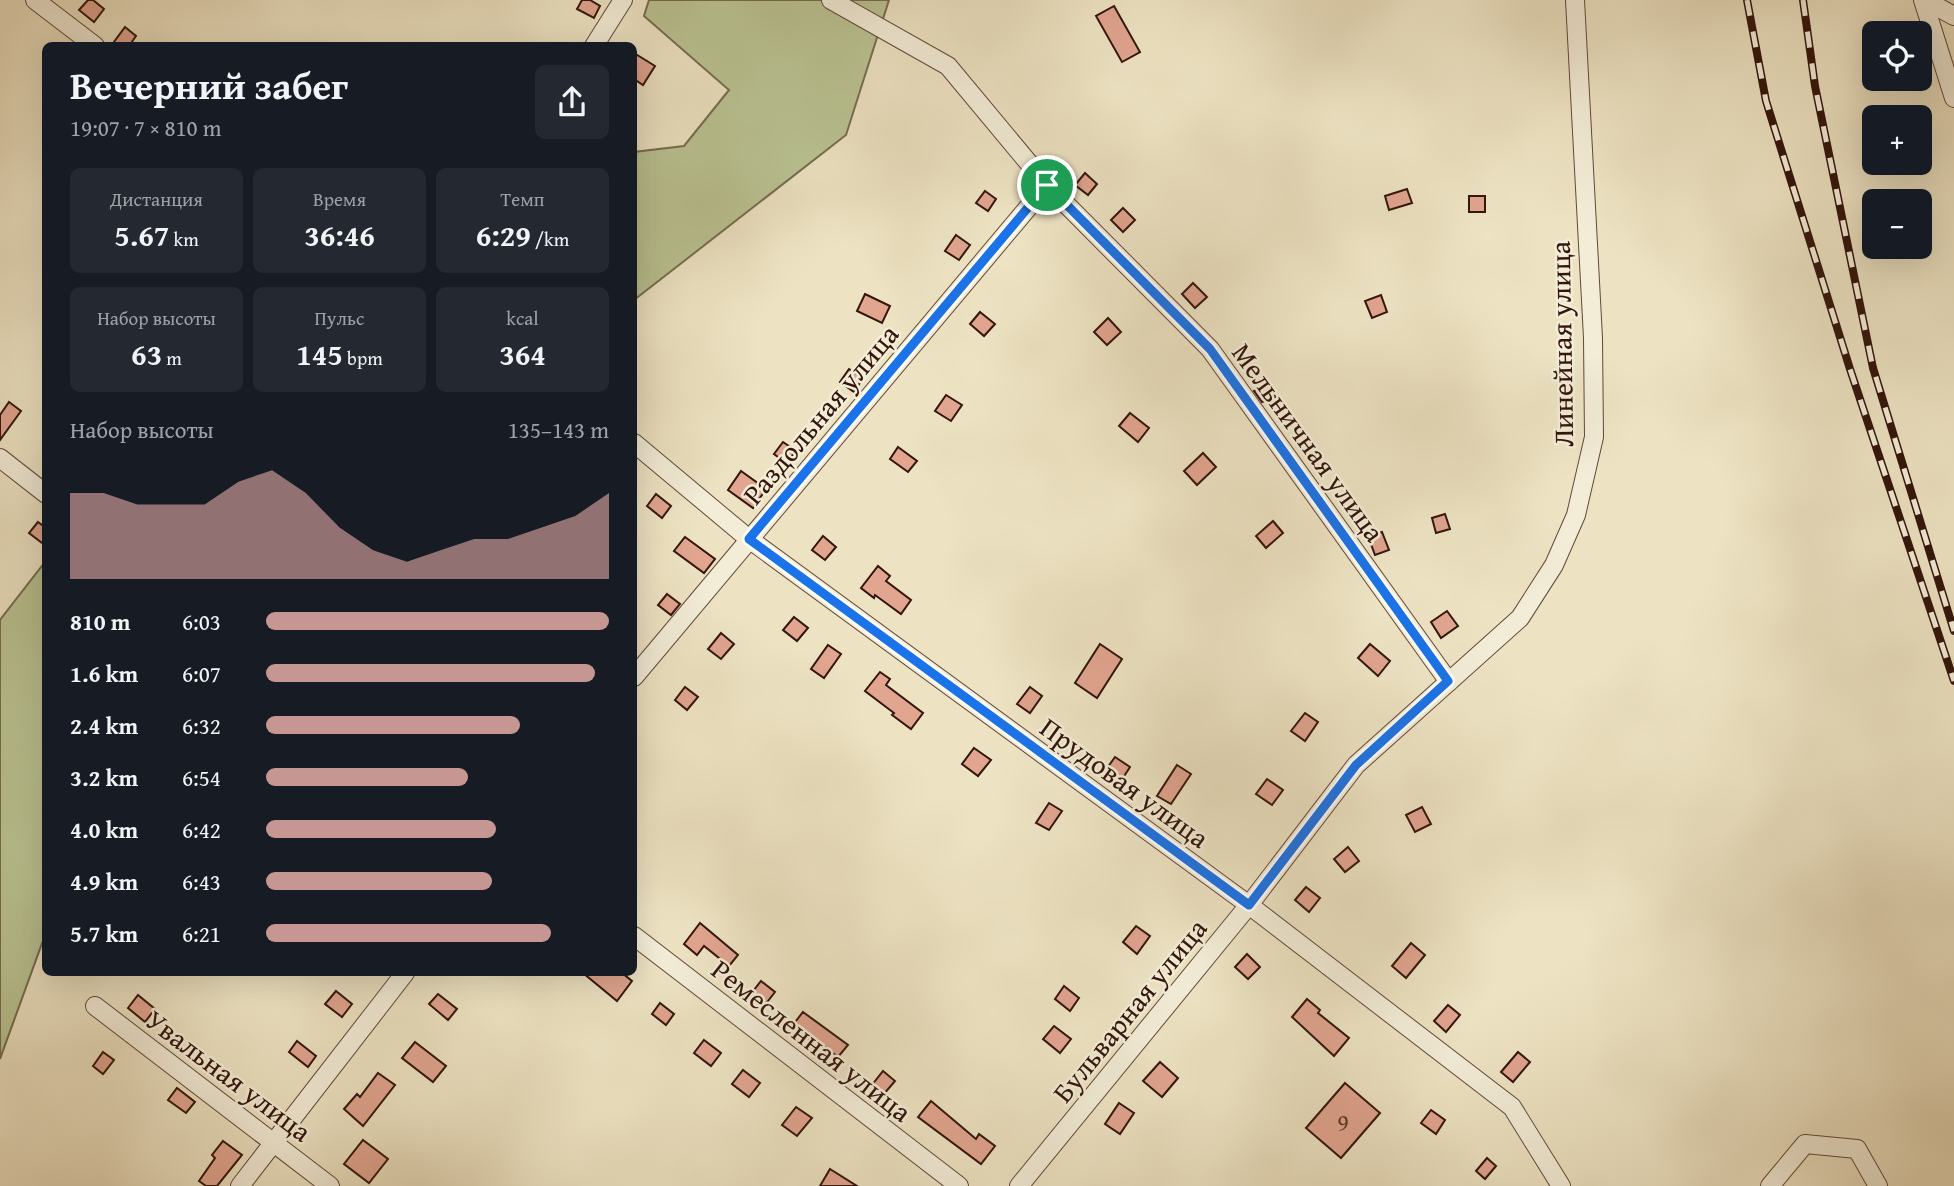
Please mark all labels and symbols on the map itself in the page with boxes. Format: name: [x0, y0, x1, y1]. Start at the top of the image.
pin: [1017, 155, 1077, 215]
street label: Линейная улица: [1539, 240, 1583, 447]
street label: Раздольная улица: [732, 314, 908, 513]
street label: Мельничная улица: [1223, 334, 1396, 551]
street label: Прудовая улица: [1032, 707, 1218, 858]
street label: Бульварная улица: [1042, 909, 1217, 1111]
street label: Ремесленная улица: [703, 949, 921, 1132]
street label: Увальная улица: [138, 999, 321, 1151]
house number: 9: [1337, 1104, 1349, 1139]

